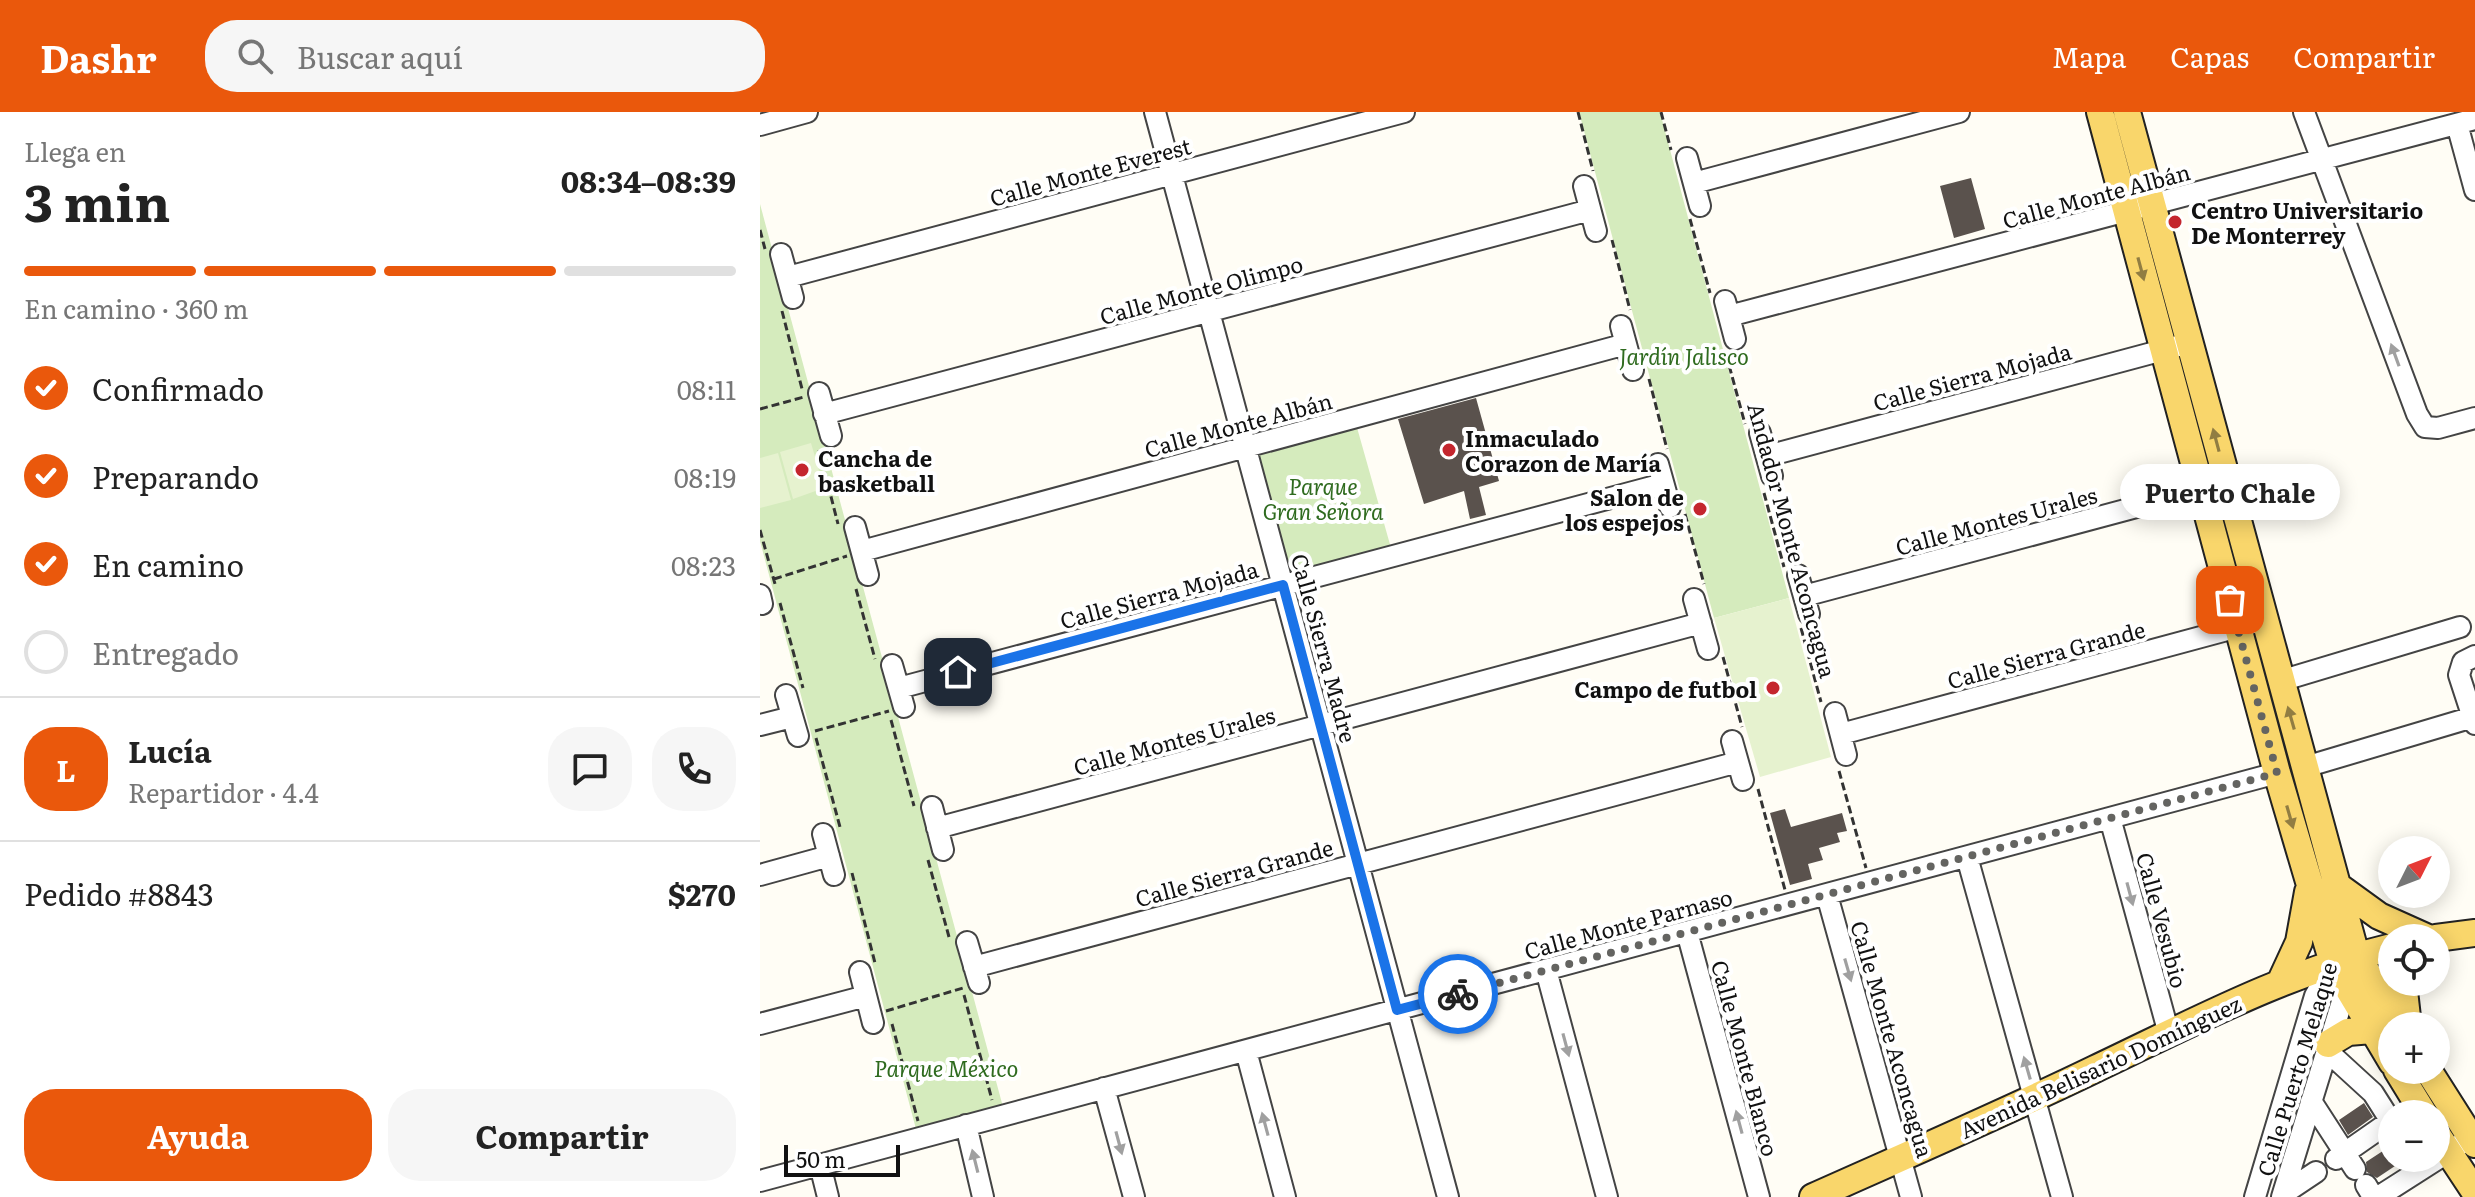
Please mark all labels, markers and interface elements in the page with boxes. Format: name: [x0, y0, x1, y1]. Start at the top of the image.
search box: [205, 20, 765, 92]
text: Dashr: [40, 28, 157, 85]
icon: search: [233, 34, 277, 78]
text: Buscar aquí: [297, 34, 463, 78]
text: Mapa: [2052, 35, 2126, 77]
text: Capas: [2170, 35, 2249, 77]
text: Compartir: [2293, 35, 2435, 77]
street label: Calle Monte Everest: [986, 128, 1194, 214]
text: Llega en: [24, 131, 126, 170]
street label: Calle Monte Albán: [1998, 154, 2194, 236]
text: 08:34–08:39: [561, 158, 736, 202]
text: 3 min: [24, 161, 170, 238]
place label: Centro Universitario De Monterrey: [2191, 193, 2423, 251]
marker: Centro Universitario De Monterrey: [2166, 213, 2184, 231]
street label: Calle Monte Olimpo: [1096, 246, 1306, 332]
one-way arrow: [2136, 256, 2148, 281]
text: En camino · 360 m: [24, 288, 248, 327]
street label: Calle Sierra Mojada: [1869, 334, 2075, 418]
park label: Jardín Jalisco: [1619, 339, 1749, 372]
one-way arrow: [2389, 343, 2401, 367]
icon: check: [24, 366, 68, 410]
text: Confirmado: [92, 366, 264, 410]
text: 08:11: [677, 369, 736, 408]
street label: Calle Monte Albán: [1140, 383, 1336, 465]
street label: Andador Monte Aconcagua: [1740, 399, 1846, 681]
place label: Inmaculado Corazon de María: [1465, 421, 1661, 479]
one-way arrow: [2209, 428, 2221, 453]
place label: Cancha de basketball: [818, 441, 935, 499]
marker: Inmaculado Corazon de María: [1440, 441, 1458, 459]
icon: check: [24, 454, 68, 498]
text: Preparando: [92, 454, 259, 498]
text: 08:19: [674, 457, 736, 496]
marker: Cancha de basketball: [793, 461, 811, 479]
callout: Puerto Chale: [2120, 464, 2340, 520]
park label: Parque Gran Señora: [1263, 469, 1384, 527]
text: Puerto Chale: [2145, 472, 2315, 511]
street label: Calle Montes Urales: [1891, 477, 2101, 563]
place label: Salon de los espejos: [1565, 480, 1684, 538]
marker: Salon de los espejos: [1691, 500, 1709, 518]
icon: check: [24, 542, 68, 586]
text: En camino: [92, 542, 244, 586]
text: 08:23: [671, 545, 736, 584]
street label: Calle Sierra Madre: [1284, 550, 1366, 746]
street label: Calle Sierra Mojada: [1056, 552, 1262, 636]
pin: [2196, 566, 2264, 634]
icon: bag: [2208, 578, 2252, 622]
street label: Calle Sierra Grande: [1943, 612, 2149, 696]
text: Entregado: [92, 630, 239, 674]
pin: [924, 638, 992, 706]
icon: home: [936, 650, 980, 694]
place label: Campo de futbol: [1574, 672, 1757, 705]
marker: Campo de futbol: [1764, 679, 1782, 697]
street label: Calle Montes Urales: [1069, 697, 1279, 783]
one-way arrow: [2284, 706, 2297, 730]
button: chat: [548, 727, 632, 811]
button: phone: [652, 727, 736, 811]
text: Lucía: [128, 728, 212, 772]
text: L: [56, 747, 76, 791]
text: Repartidor · 4.4: [128, 772, 319, 811]
one-way arrow: [2284, 805, 2297, 829]
street label: Calle Sierra Grande: [1131, 830, 1337, 914]
north arrow: [2378, 836, 2450, 908]
map controls: [2378, 836, 2450, 1172]
street label: Calle Vesubio: [2129, 848, 2197, 992]
text: Pedido #8843: [24, 871, 214, 915]
text: $270: [668, 871, 736, 915]
street label: Calle Monte Parnaso: [1520, 879, 1736, 967]
one-way arrow: [2125, 881, 2137, 906]
street label: Calle Monte Aconcagua: [1843, 917, 1943, 1161]
button: locate: [2378, 924, 2450, 996]
courier: [1418, 954, 1498, 1034]
street label: Calle Monte Blanco: [1704, 956, 1788, 1160]
one-way arrow: [1842, 958, 1855, 982]
street label: Calle Puerto Melaque: [2248, 958, 2344, 1180]
icon: bike: [1436, 972, 1480, 1016]
street label: Avenida Belisario Domínguez: [1954, 986, 2247, 1146]
button: +: [2378, 1012, 2450, 1084]
one-way arrow: [1560, 1034, 1573, 1058]
park label: Parque México: [874, 1051, 1018, 1084]
one-way arrow: [2020, 1055, 2033, 1079]
button: Ayuda: [24, 1089, 372, 1181]
button: Compartir: [388, 1089, 736, 1181]
button: −: [2378, 1100, 2450, 1172]
one-way arrow: [1732, 1109, 1744, 1134]
one-way arrow: [1259, 1111, 1271, 1136]
one-way arrow: [1113, 1131, 1126, 1155]
scale bar: [784, 1141, 900, 1177]
text: 50 m: [796, 1142, 846, 1175]
one-way arrow: [968, 1148, 980, 1173]

